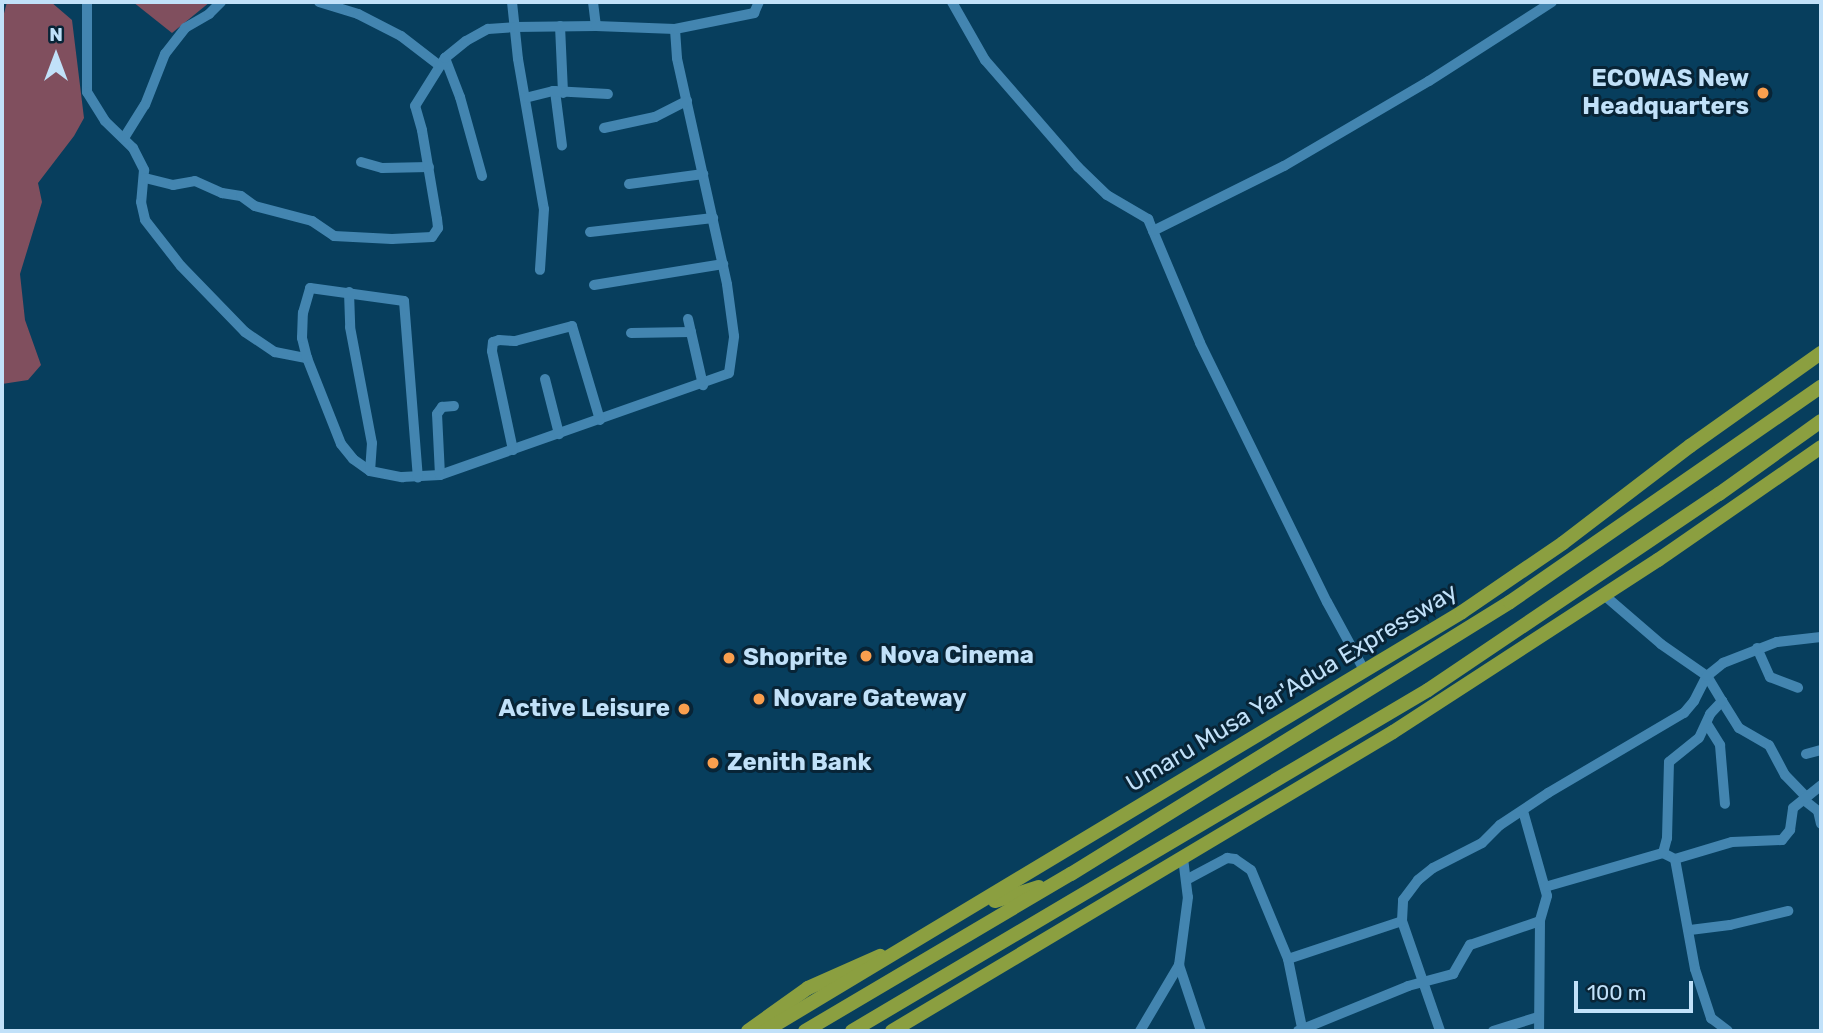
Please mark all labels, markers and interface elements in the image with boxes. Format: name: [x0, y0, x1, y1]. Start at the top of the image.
north arrow: [21, 21, 91, 91]
text: N: [49, 23, 63, 46]
place label: ECOWAS New Headquarters: [1582, 65, 1749, 121]
marker: ECOWAS New Headquarters: [1755, 85, 1771, 101]
street label: Umaru Musa Yar'Adua Expressway: [1121, 577, 1463, 799]
place label: Nova Cinema: [880, 642, 1034, 670]
place label: Shoprite: [743, 644, 848, 672]
marker: Nova Cinema: [858, 648, 874, 664]
marker: Shoprite: [721, 650, 737, 666]
place label: Novare Gateway: [773, 685, 967, 713]
marker: Novare Gateway: [751, 691, 767, 707]
place label: Active Leisure: [499, 695, 670, 723]
marker: Active Leisure: [676, 701, 692, 717]
place label: Zenith Bank: [727, 749, 871, 777]
marker: Zenith Bank: [705, 755, 721, 771]
scale bar: [1578, 967, 1697, 1011]
text: 100 m: [1587, 980, 1646, 1005]

